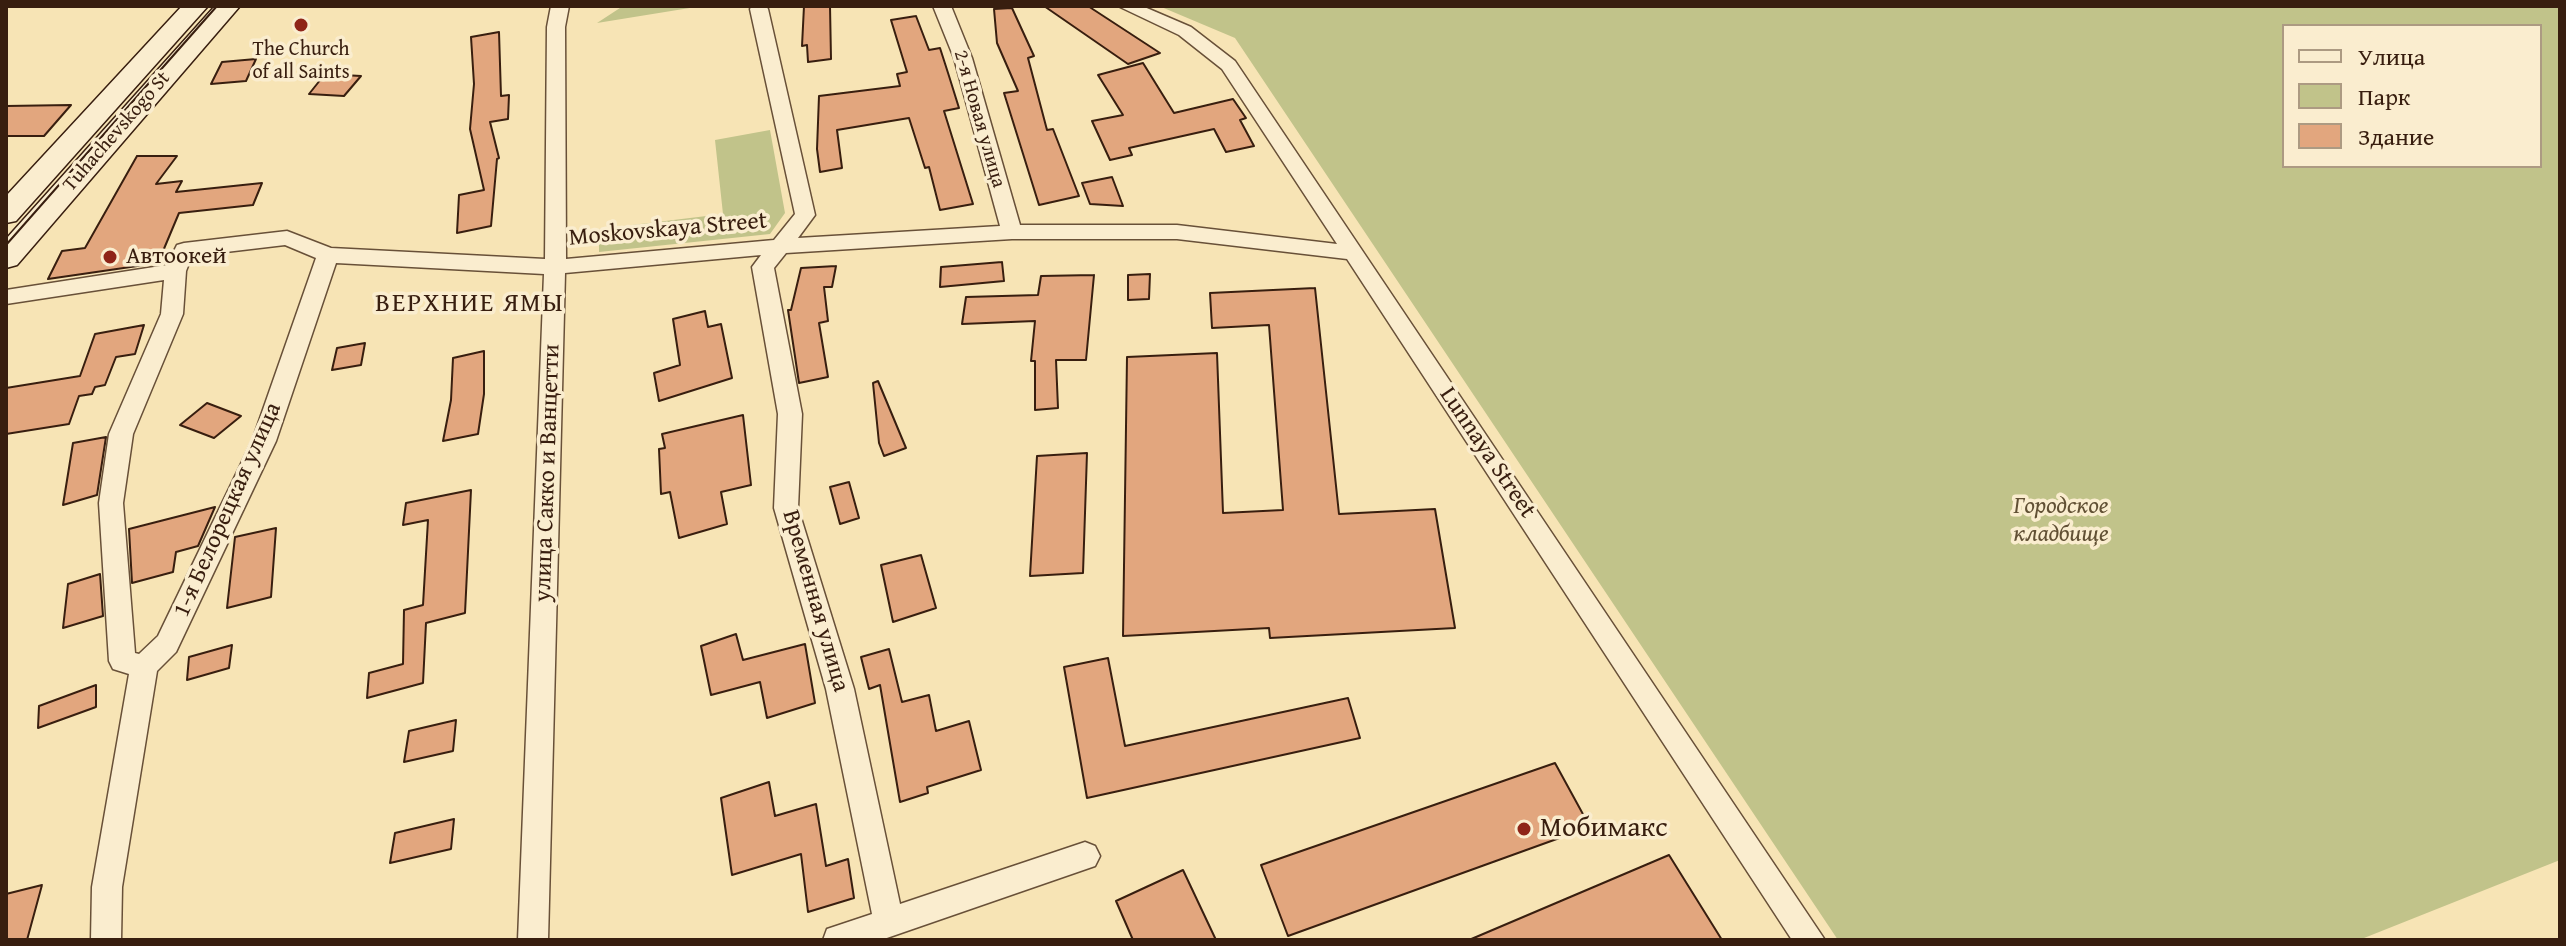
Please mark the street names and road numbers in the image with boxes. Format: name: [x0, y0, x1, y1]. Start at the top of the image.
street label: 2-я Новая улица: [948, 47, 1010, 191]
street label: Tuhachevskogo St: [58, 67, 176, 197]
street label: Moskovskaya Street: [568, 207, 768, 253]
street label: улица Сакко и Ванцетти: [529, 344, 567, 602]
street label: Lunnaya Street: [1433, 382, 1541, 524]
street label: 1-я Белорецкая улица: [168, 398, 288, 622]
street label: Временная улица: [775, 507, 855, 695]

